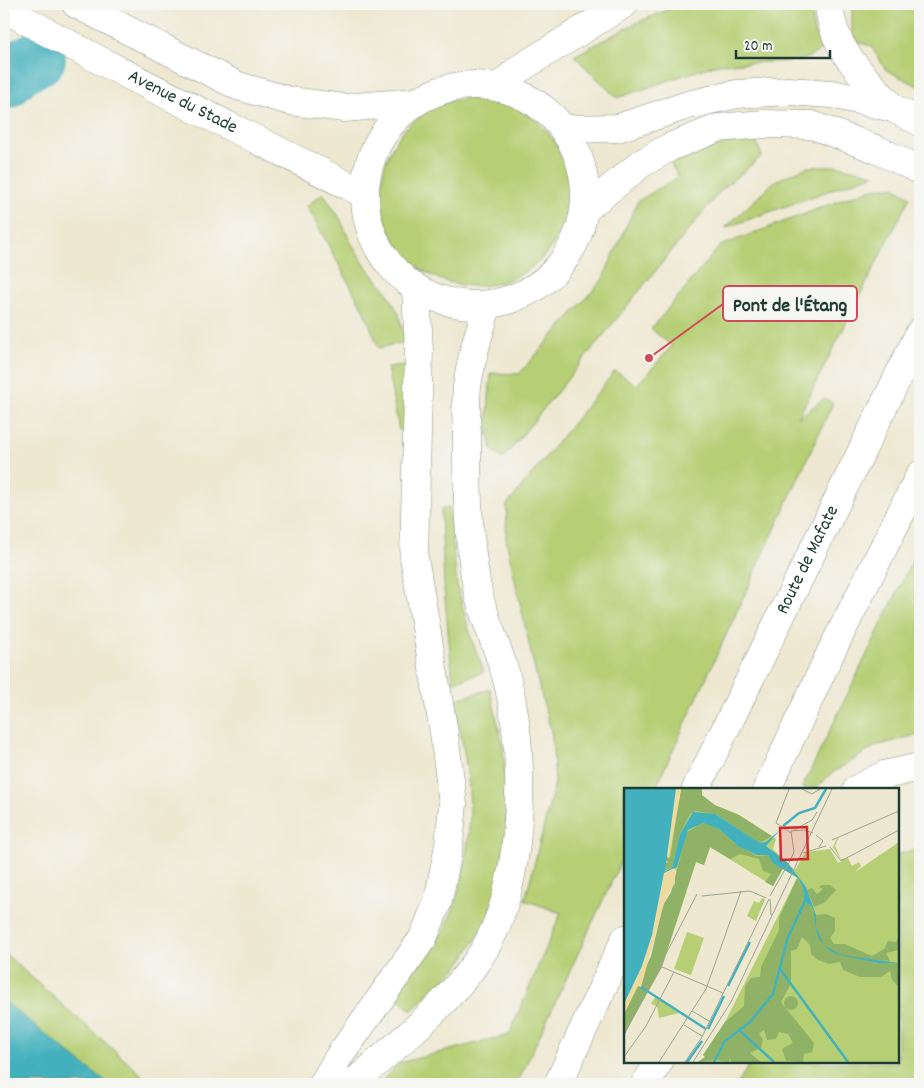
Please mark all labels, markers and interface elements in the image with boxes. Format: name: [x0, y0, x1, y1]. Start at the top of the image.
scale bar: [736, 28, 830, 60]
text: 20 m: [744, 36, 772, 58]
street label: Avenue du Stade: [123, 64, 242, 141]
callout: Pont de l'Étang: [723, 286, 857, 321]
text: Pont de l'Étang: [733, 293, 847, 321]
street label: Route de Mafate: [770, 501, 846, 619]
inset map: [624, 788, 899, 1063]

